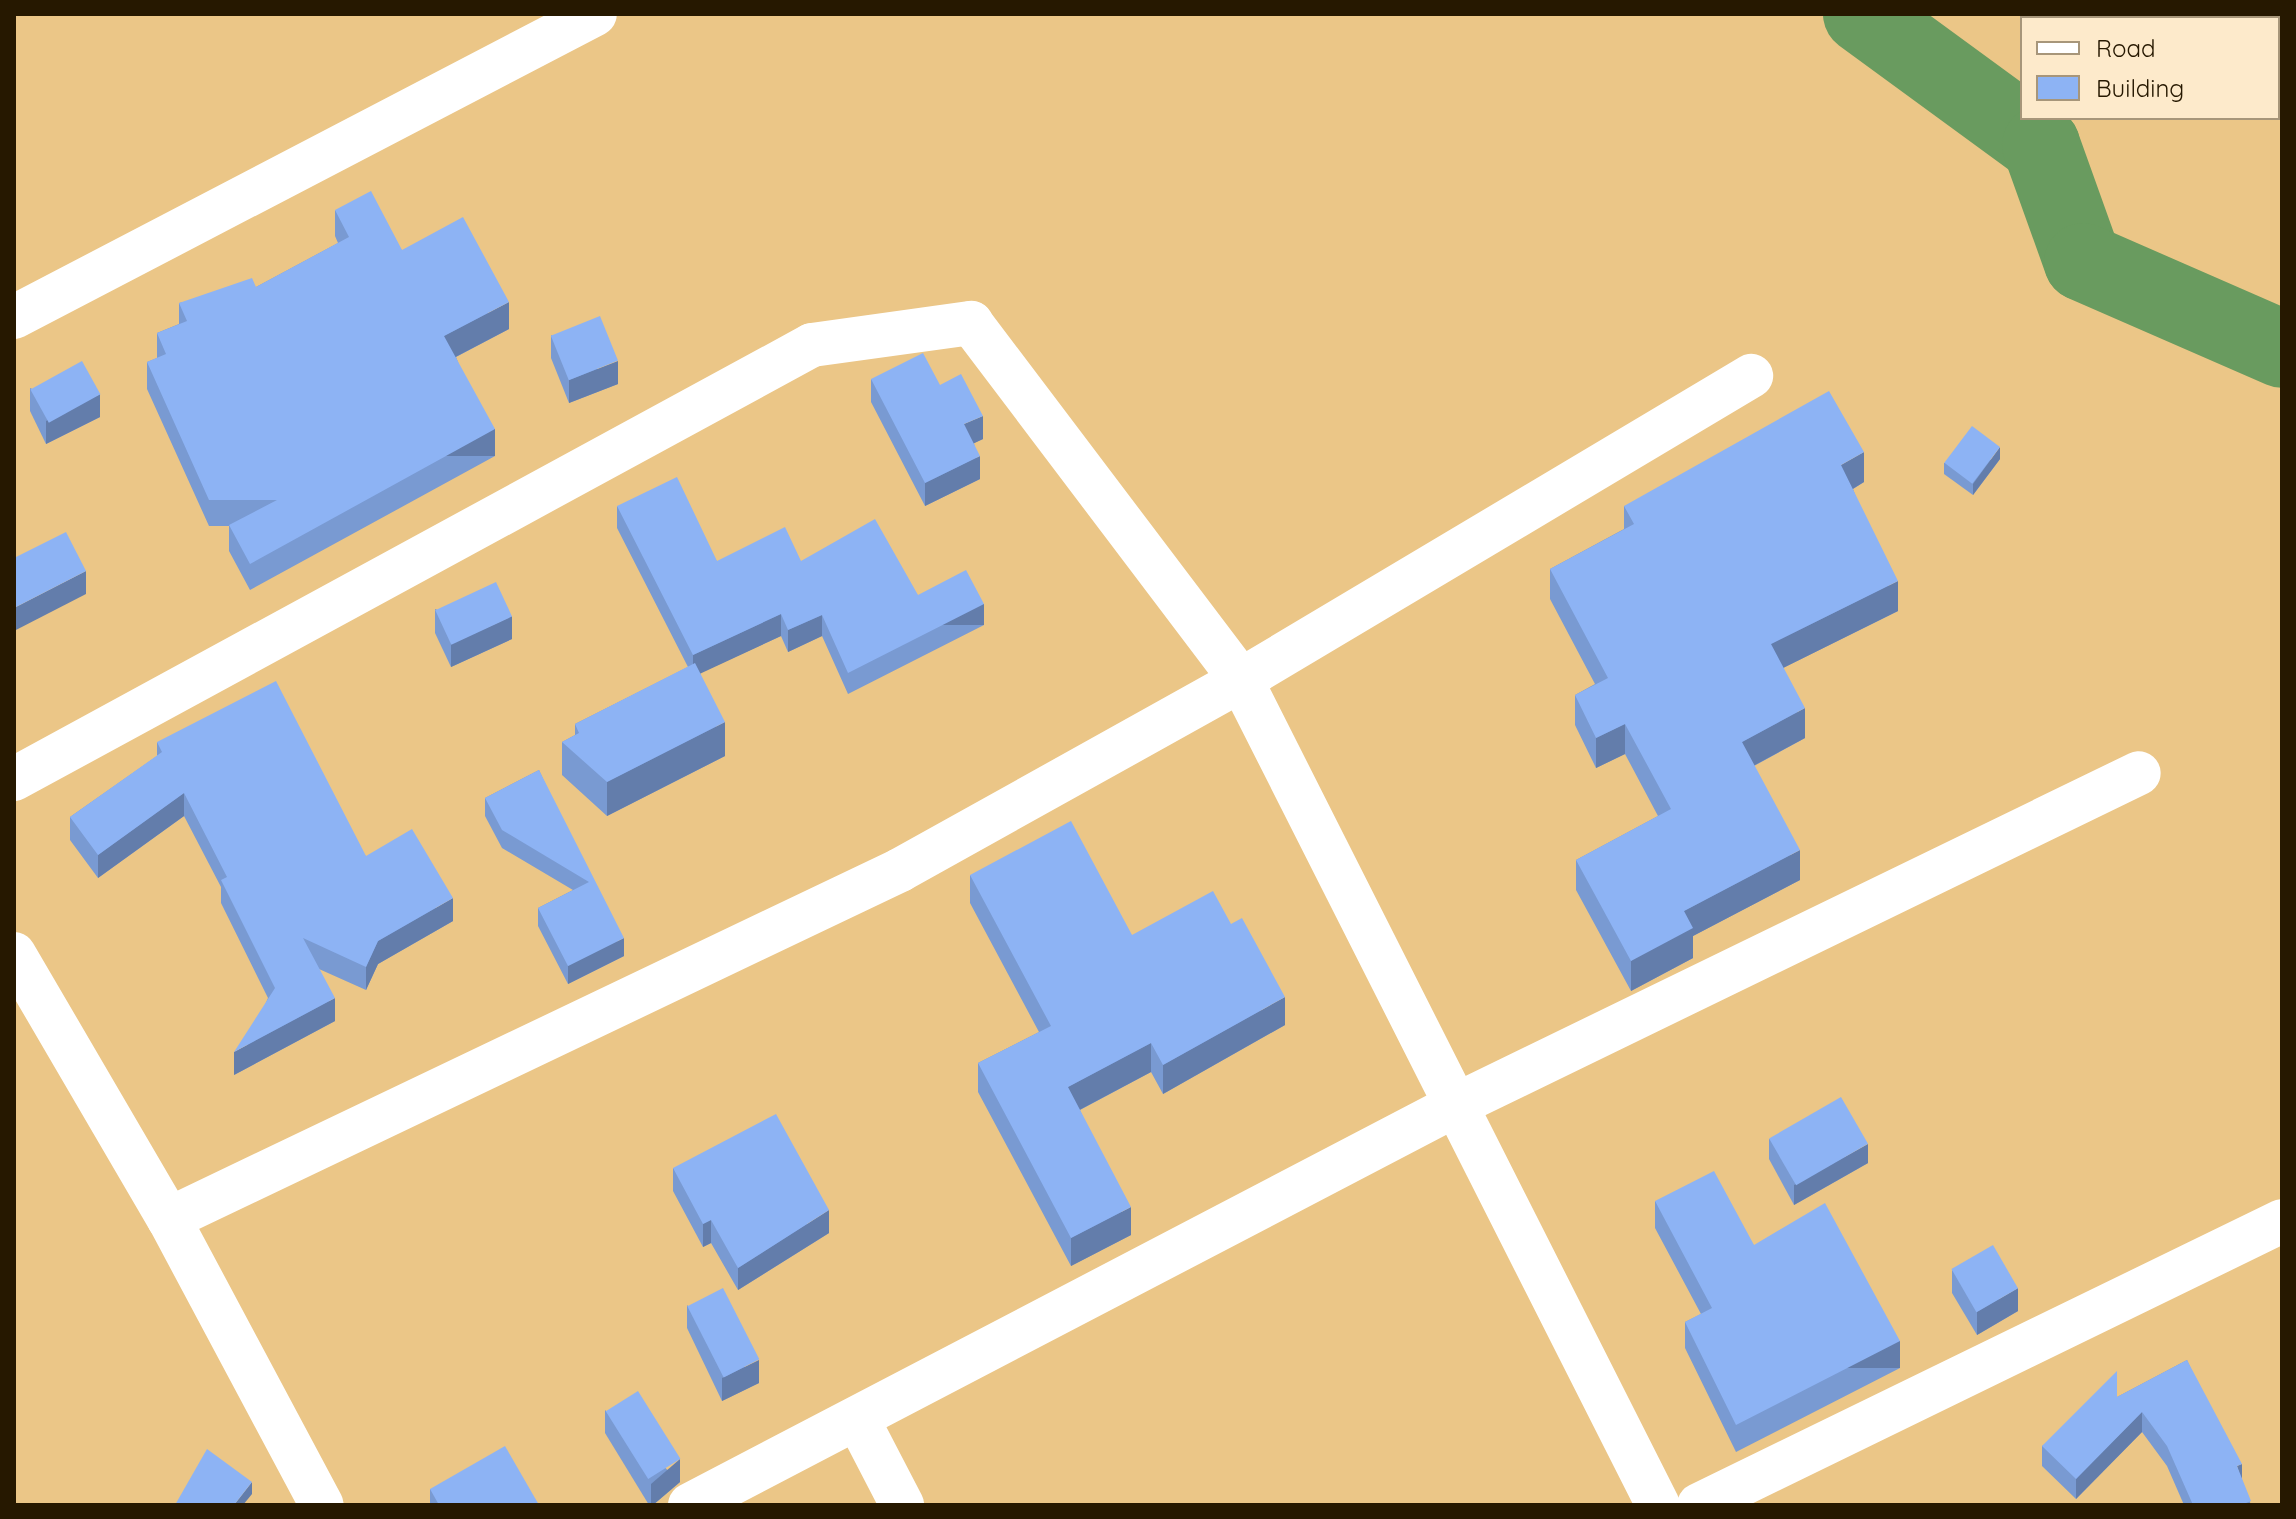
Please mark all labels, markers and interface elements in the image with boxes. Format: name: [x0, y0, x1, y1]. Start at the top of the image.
legend: [2020, 16, 2280, 120]
text: Road: [2096, 33, 2156, 63]
text: Building: [2096, 73, 2184, 103]

